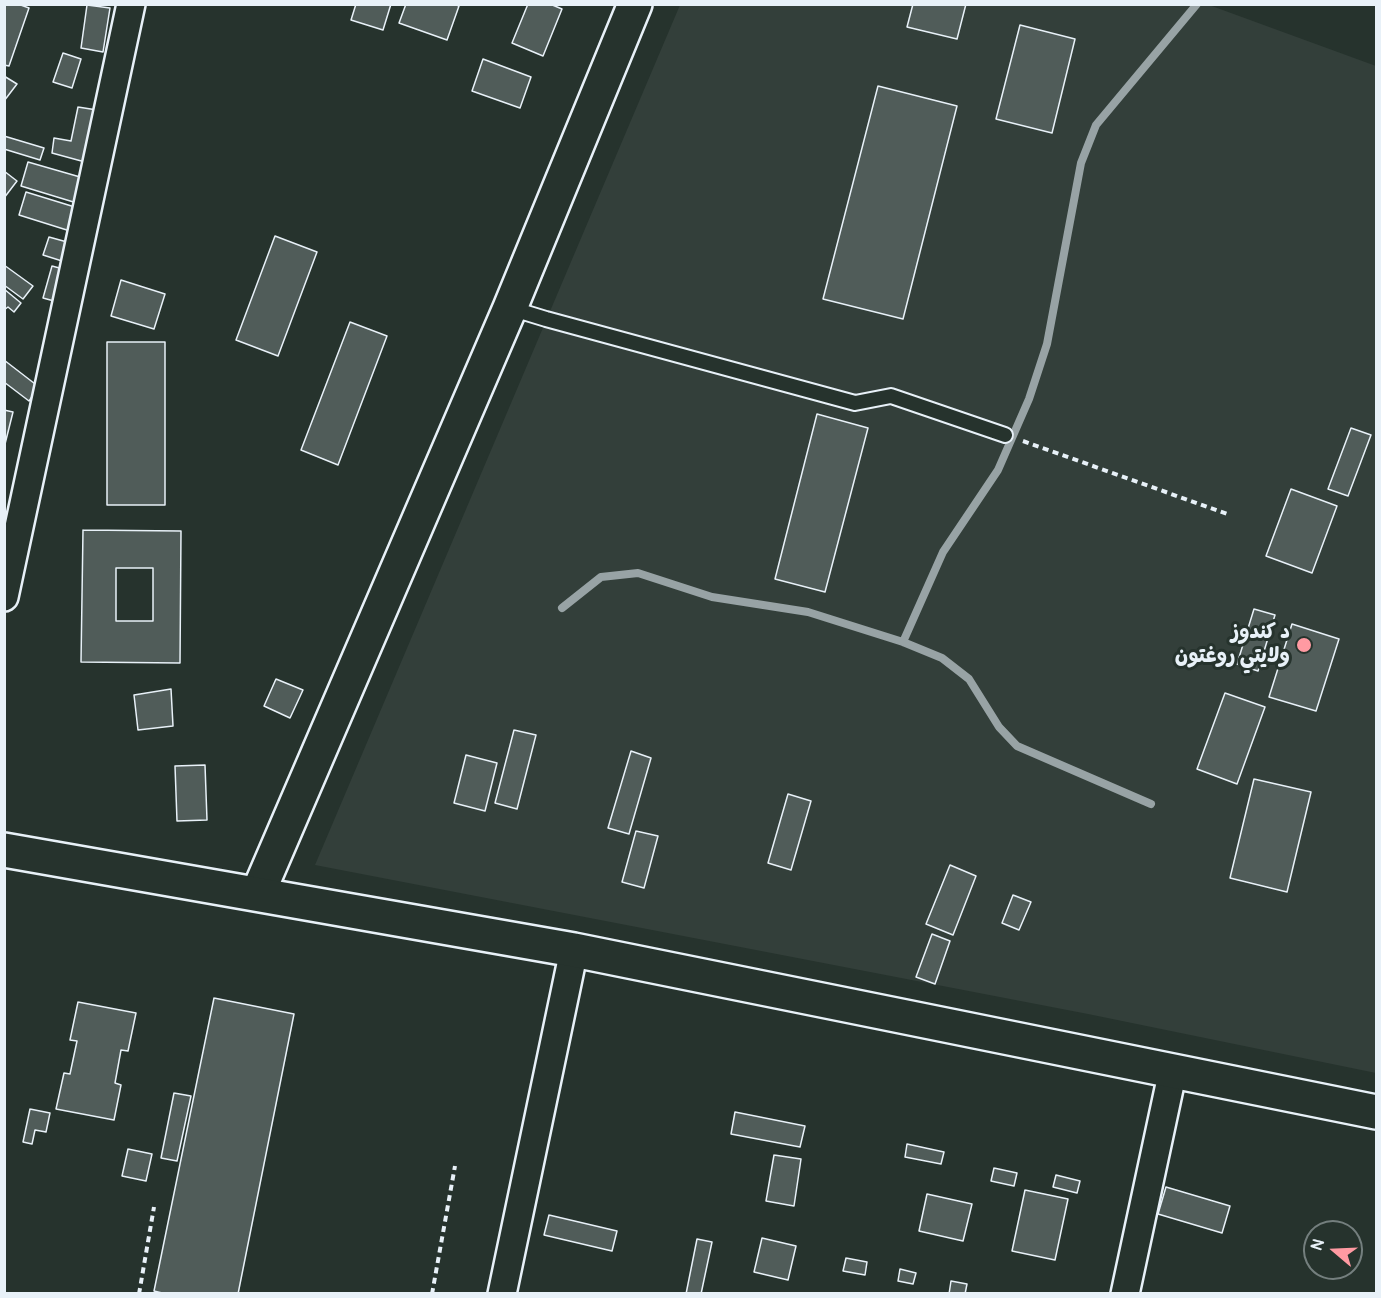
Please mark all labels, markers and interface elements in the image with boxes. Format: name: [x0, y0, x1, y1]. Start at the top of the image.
place label: د کندوز ولایتي روغتون: [1175, 620, 1290, 670]
marker: د کندوز ولایتي روغتون: [1295, 636, 1313, 654]
north arrow: [1303, 1220, 1363, 1280]
text: N: [1307, 1236, 1329, 1253]

